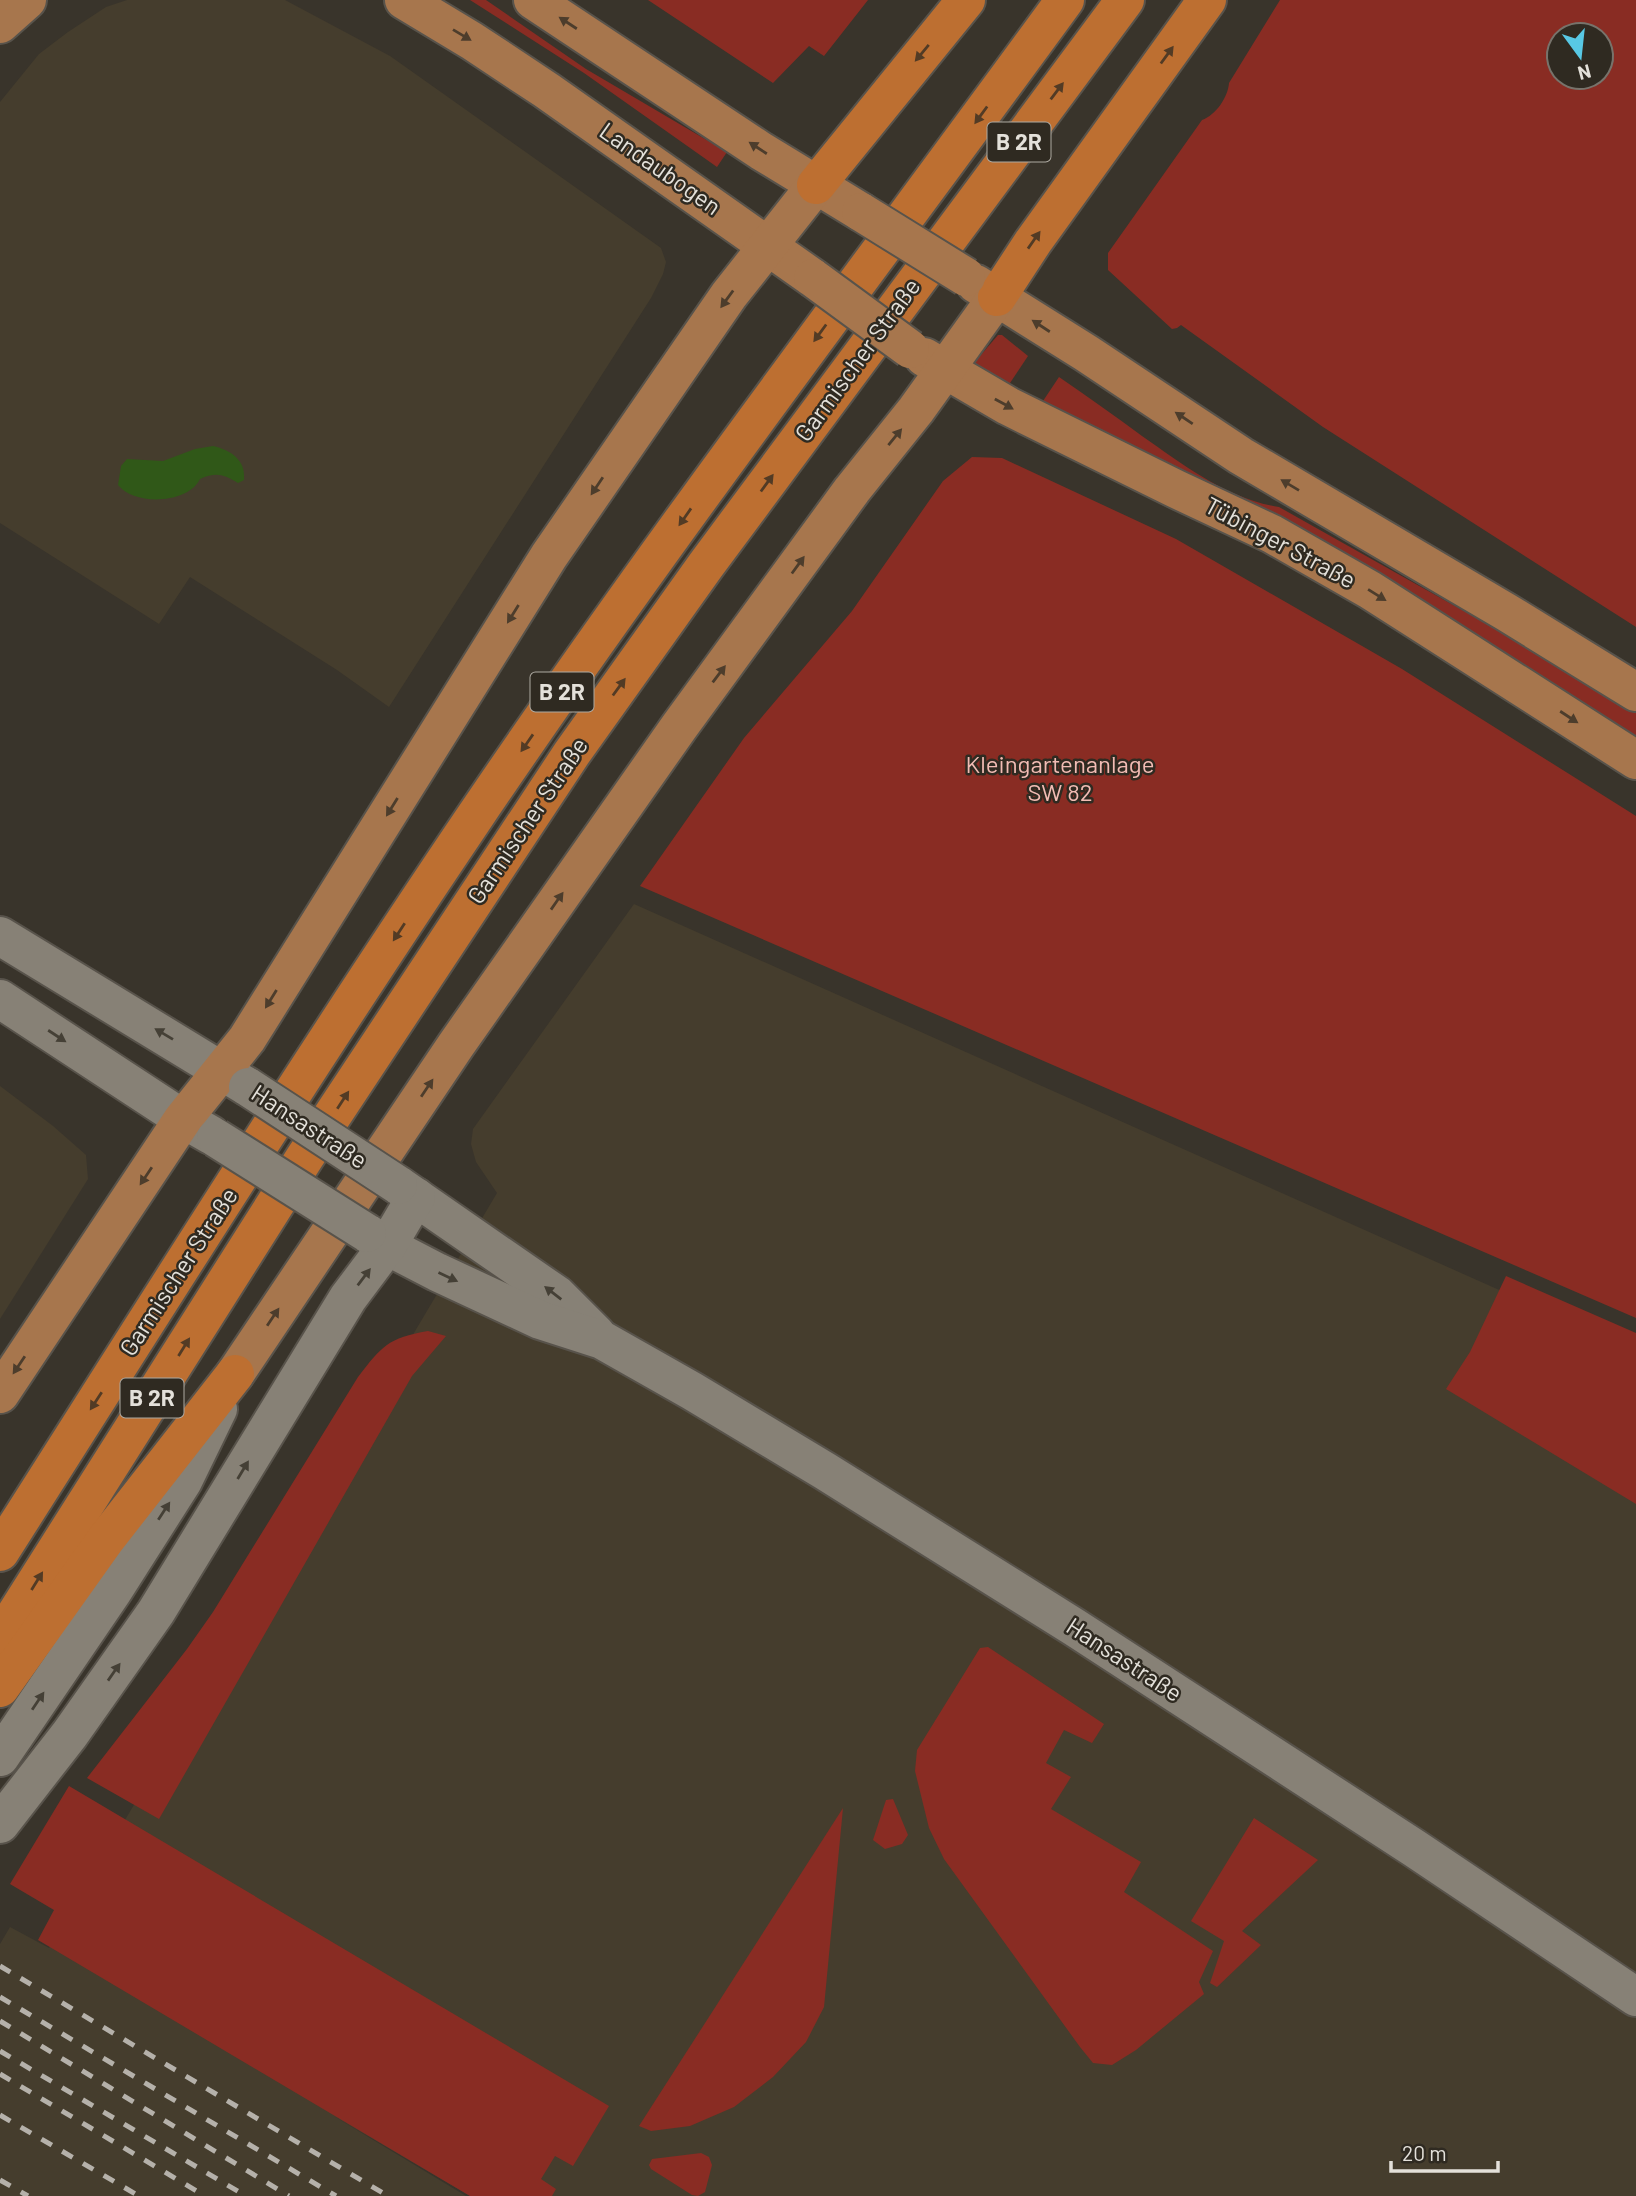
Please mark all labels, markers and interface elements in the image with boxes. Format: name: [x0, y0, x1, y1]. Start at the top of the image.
one-way arrow: [559, 16, 577, 30]
north arrow: [1545, 21, 1615, 91]
one-way arrow: [453, 29, 472, 41]
one-way arrow: [915, 43, 930, 61]
one-way arrow: [1160, 46, 1174, 64]
text: N: [1575, 60, 1594, 86]
one-way arrow: [1049, 83, 1064, 101]
one-way arrow: [974, 106, 988, 124]
street label: Landaubogen: [595, 115, 727, 220]
road number: B 2R: [988, 122, 1050, 162]
one-way arrow: [748, 142, 768, 155]
one-way arrow: [1027, 231, 1041, 249]
street label: Garmischer Straße: [788, 272, 926, 446]
one-way arrow: [720, 290, 734, 308]
one-way arrow: [1032, 319, 1050, 333]
one-way arrow: [813, 324, 827, 343]
one-way arrow: [994, 398, 1013, 410]
one-way arrow: [1175, 411, 1193, 425]
one-way arrow: [887, 428, 902, 446]
one-way arrow: [759, 474, 773, 492]
one-way arrow: [590, 477, 604, 495]
one-way arrow: [1280, 479, 1299, 491]
street label: Tübinger Straße: [1200, 490, 1361, 594]
one-way arrow: [678, 508, 692, 526]
one-way arrow: [791, 556, 805, 574]
one-way arrow: [1367, 588, 1386, 601]
one-way arrow: [507, 605, 520, 624]
one-way arrow: [712, 665, 726, 683]
road number: B 2R: [530, 672, 594, 712]
one-way arrow: [612, 678, 626, 696]
one-way arrow: [1559, 710, 1578, 723]
street label: Garmischer Straße: [460, 731, 593, 909]
one-way arrow: [520, 734, 534, 752]
park label: Kleingartenanlage SW 82: [966, 749, 1154, 806]
one-way arrow: [386, 797, 399, 816]
one-way arrow: [550, 892, 564, 910]
one-way arrow: [393, 922, 406, 942]
one-way arrow: [264, 990, 277, 1009]
one-way arrow: [154, 1028, 173, 1041]
one-way arrow: [48, 1029, 66, 1043]
street label: Hansastraße: [247, 1078, 373, 1174]
one-way arrow: [420, 1078, 433, 1097]
one-way arrow: [336, 1090, 349, 1110]
one-way arrow: [139, 1167, 153, 1185]
street label: Garmischer Straße: [113, 1182, 243, 1361]
one-way arrow: [356, 1268, 370, 1286]
one-way arrow: [438, 1271, 458, 1282]
one-way arrow: [544, 1287, 562, 1301]
one-way arrow: [266, 1308, 280, 1326]
one-way arrow: [178, 1338, 191, 1357]
one-way arrow: [13, 1355, 26, 1375]
road number: B 2R: [120, 1378, 184, 1418]
one-way arrow: [90, 1391, 103, 1410]
one-way arrow: [236, 1460, 249, 1480]
one-way arrow: [157, 1502, 171, 1520]
one-way arrow: [30, 1571, 43, 1591]
street label: Hansastraße: [1062, 1611, 1188, 1707]
one-way arrow: [107, 1663, 121, 1681]
one-way arrow: [31, 1692, 45, 1710]
scale bar: [1391, 2130, 1498, 2174]
text: 20 m: [1402, 2140, 1447, 2165]

